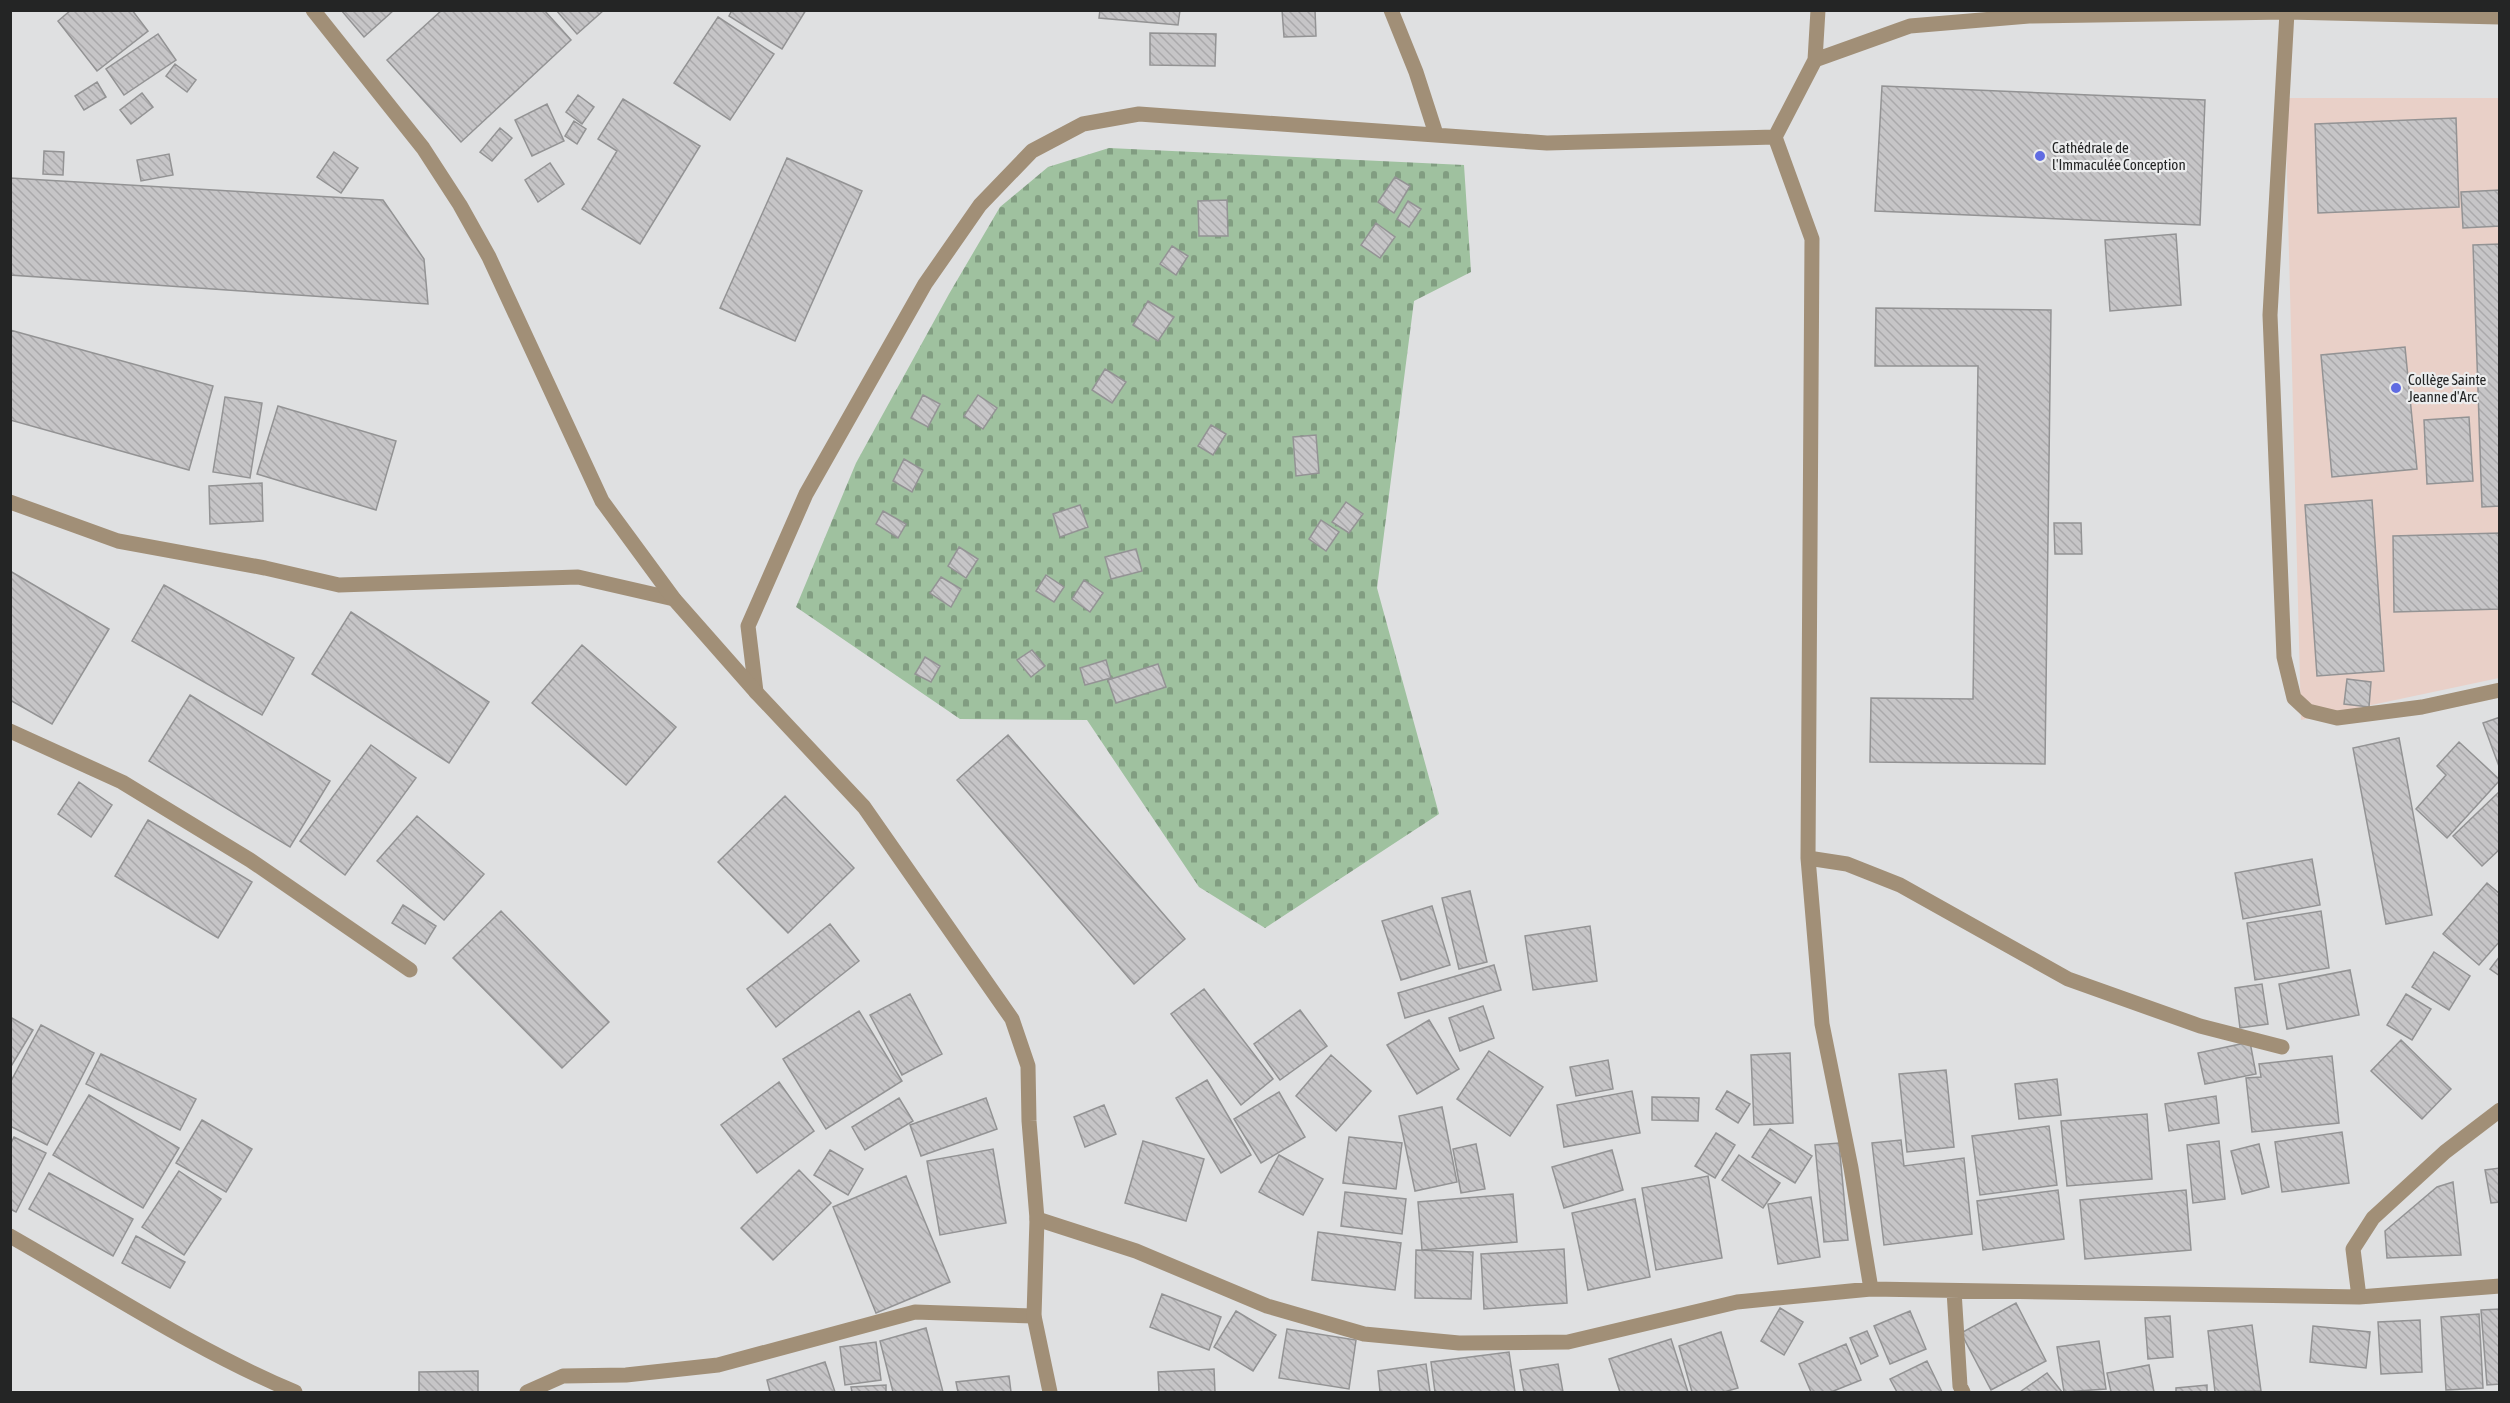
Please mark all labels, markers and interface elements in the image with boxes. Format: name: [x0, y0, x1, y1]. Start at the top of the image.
place label: Cathédrale de l'Immaculée Conception: [2052, 139, 2186, 173]
marker: Cathédrale de l'Immaculée Conception: [2033, 149, 2047, 163]
place label: Collège Sainte Jeanne d'Arc: [2408, 371, 2487, 405]
marker: Collège Sainte Jeanne d'Arc: [2389, 381, 2403, 395]

